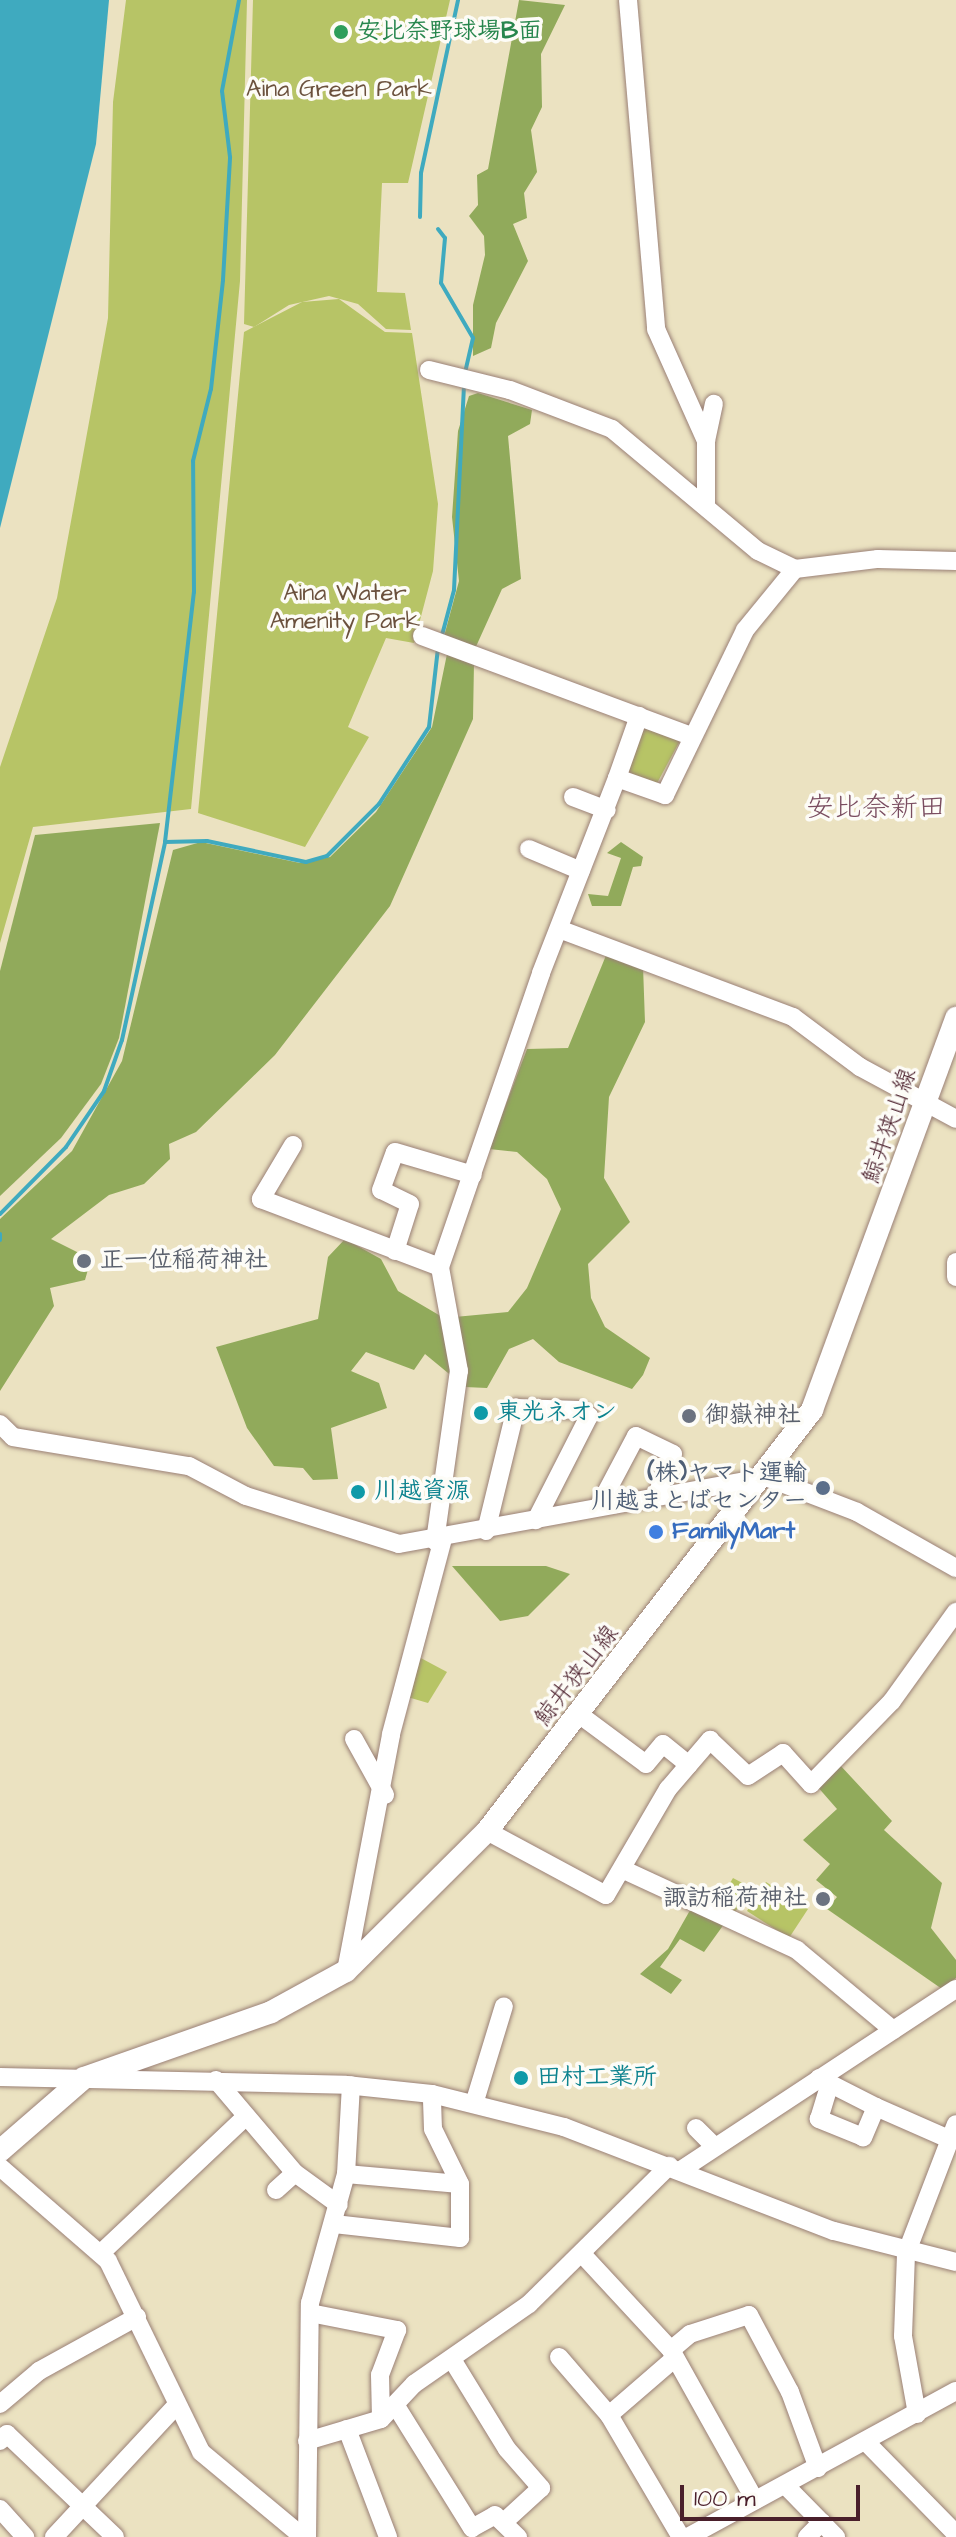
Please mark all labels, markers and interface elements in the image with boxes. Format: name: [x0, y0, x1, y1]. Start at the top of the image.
place label: 安比奈野球場B面: [357, 18, 542, 46]
marker: 安比奈野球場B面: [332, 23, 350, 41]
park label: Aina Green Park: [246, 76, 432, 104]
park label: Aina Water Amenity Park: [270, 580, 420, 636]
district label: 安比奈新田: [806, 791, 946, 825]
street label: 鯨井狭山線: [857, 1065, 923, 1187]
place label: 正一位稲荷神社: [100, 1247, 268, 1275]
marker: 正一位稲荷神社: [75, 1252, 93, 1270]
place label: 東光ネオン: [497, 1399, 617, 1427]
place label: 御嶽神社: [705, 1402, 801, 1430]
marker: 東光ネオン: [472, 1404, 490, 1422]
marker: 御嶽神社: [680, 1407, 698, 1425]
place label: (株)ヤマト運輸 川越まとばセンター: [591, 1460, 807, 1516]
place label: 川越資源: [374, 1478, 470, 1506]
marker: (株)ヤマト運輸 川越まとばセンター: [814, 1479, 832, 1497]
marker: 川越資源: [349, 1483, 367, 1501]
place label: FamilyMart: [672, 1518, 795, 1546]
marker: FamilyMart: [647, 1523, 665, 1541]
street label: 鯨井狭山線: [529, 1620, 625, 1732]
place label: 諏訪稲荷神社: [663, 1885, 807, 1913]
marker: 諏訪稲荷神社: [814, 1890, 832, 1908]
place label: 田村工業所: [537, 2064, 657, 2092]
marker: 田村工業所: [512, 2069, 530, 2087]
scale bar: [684, 2469, 864, 2519]
text: 100 m: [694, 2482, 756, 2516]

